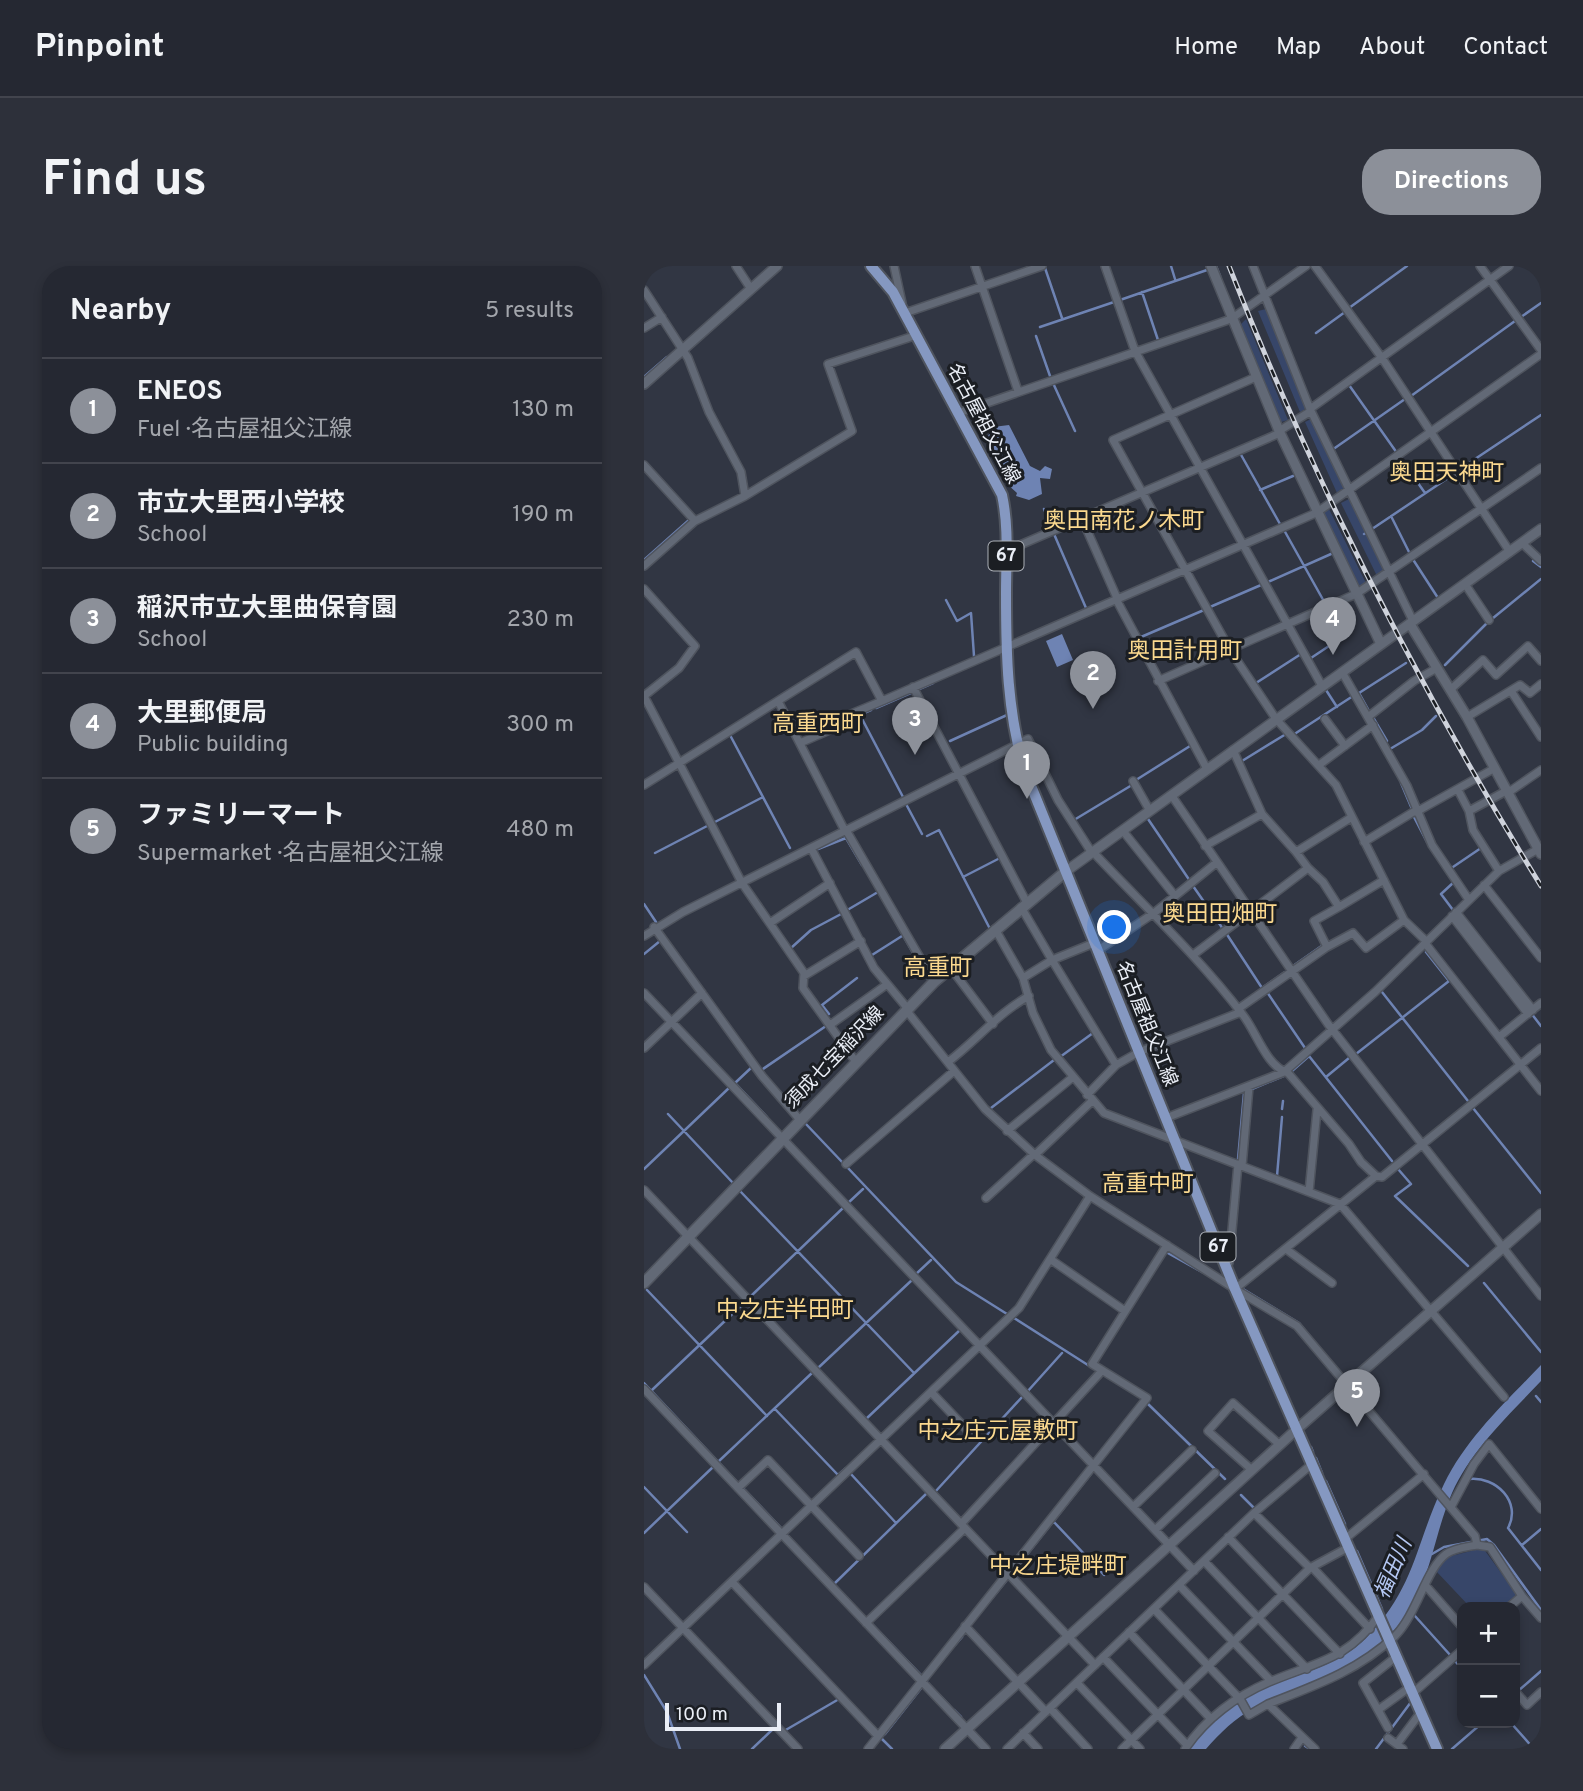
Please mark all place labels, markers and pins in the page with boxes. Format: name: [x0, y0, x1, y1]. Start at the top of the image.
pin: 4: [1310, 597, 1356, 655]
pin: 2: [1070, 651, 1116, 709]
pin: 3: [892, 697, 938, 755]
pin: 1: [1004, 741, 1050, 799]
pin: 5: [1334, 1369, 1380, 1427]

